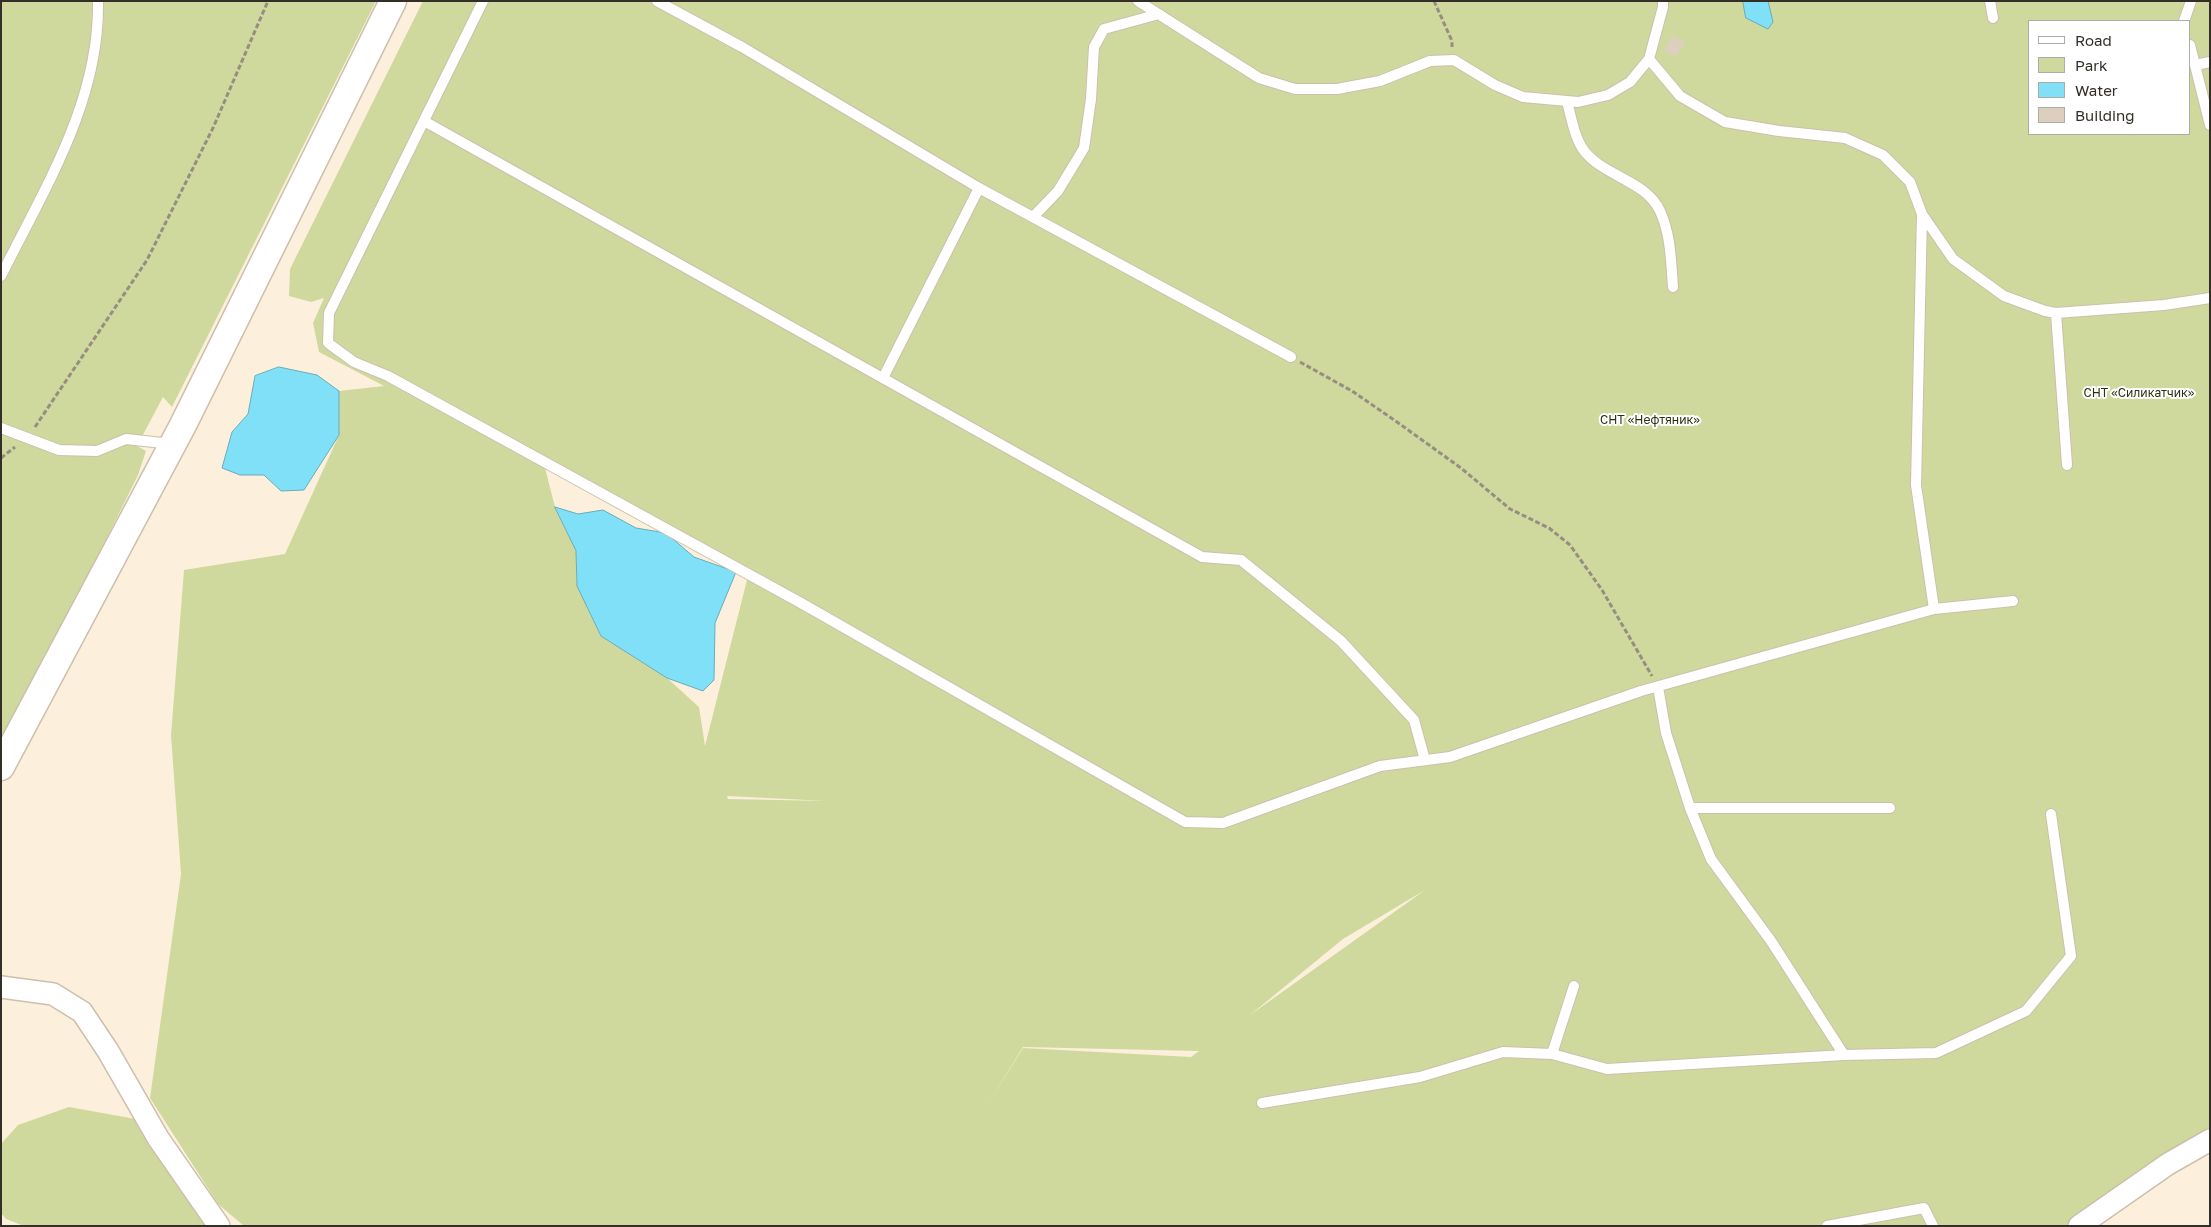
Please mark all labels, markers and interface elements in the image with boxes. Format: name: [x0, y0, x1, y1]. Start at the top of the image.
legend: [2028, 20, 2191, 135]
text: Road: [2075, 31, 2112, 49]
text: Park: [2075, 56, 2107, 74]
text: Water: [2075, 81, 2118, 99]
text: Building: [2075, 106, 2135, 124]
park label: СНТ «Силикатчик»: [2084, 386, 2194, 400]
park label: СНТ «Нефтяник»: [1600, 413, 1700, 427]

